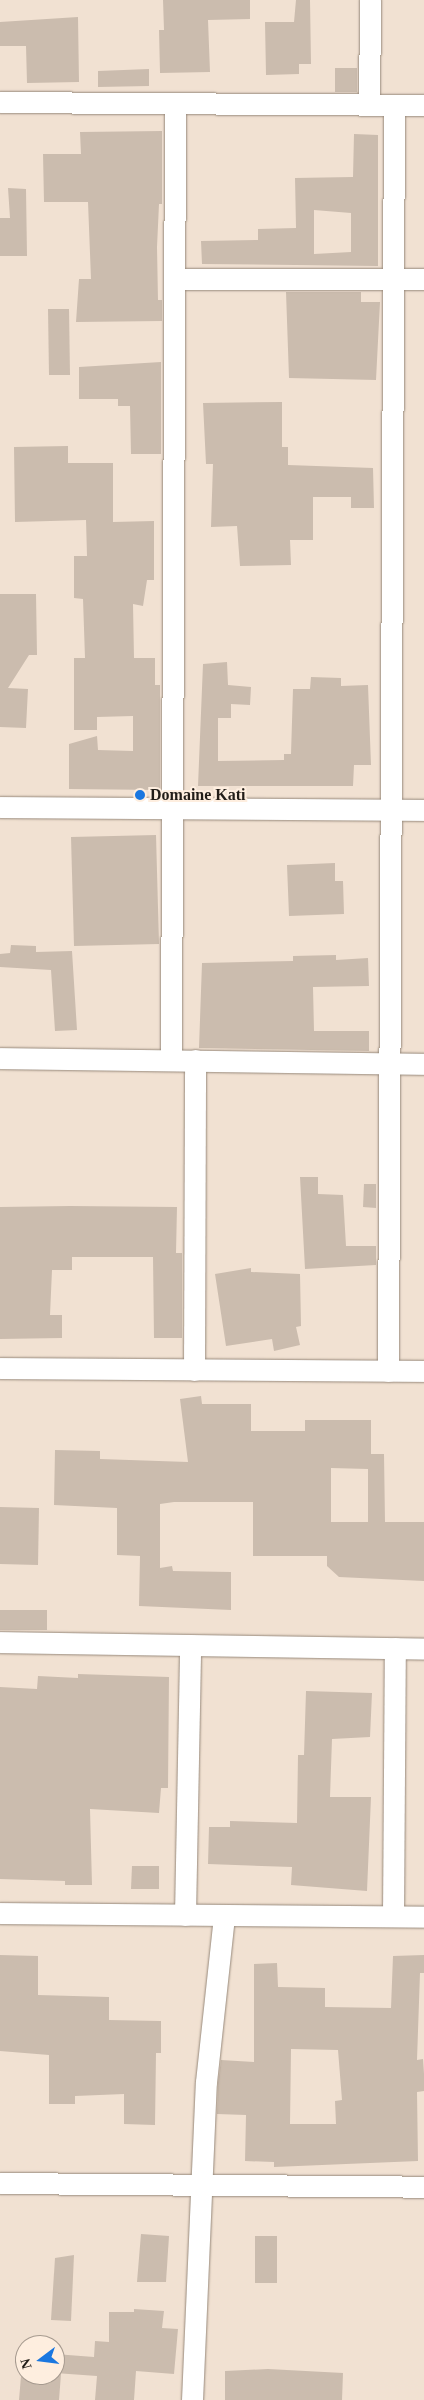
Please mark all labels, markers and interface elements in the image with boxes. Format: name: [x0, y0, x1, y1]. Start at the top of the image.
place label: Domaine Kati: [150, 785, 246, 805]
marker: Domaine Kati: [134, 789, 146, 801]
north arrow: [15, 2335, 65, 2385]
text: N: [17, 2357, 35, 2371]

